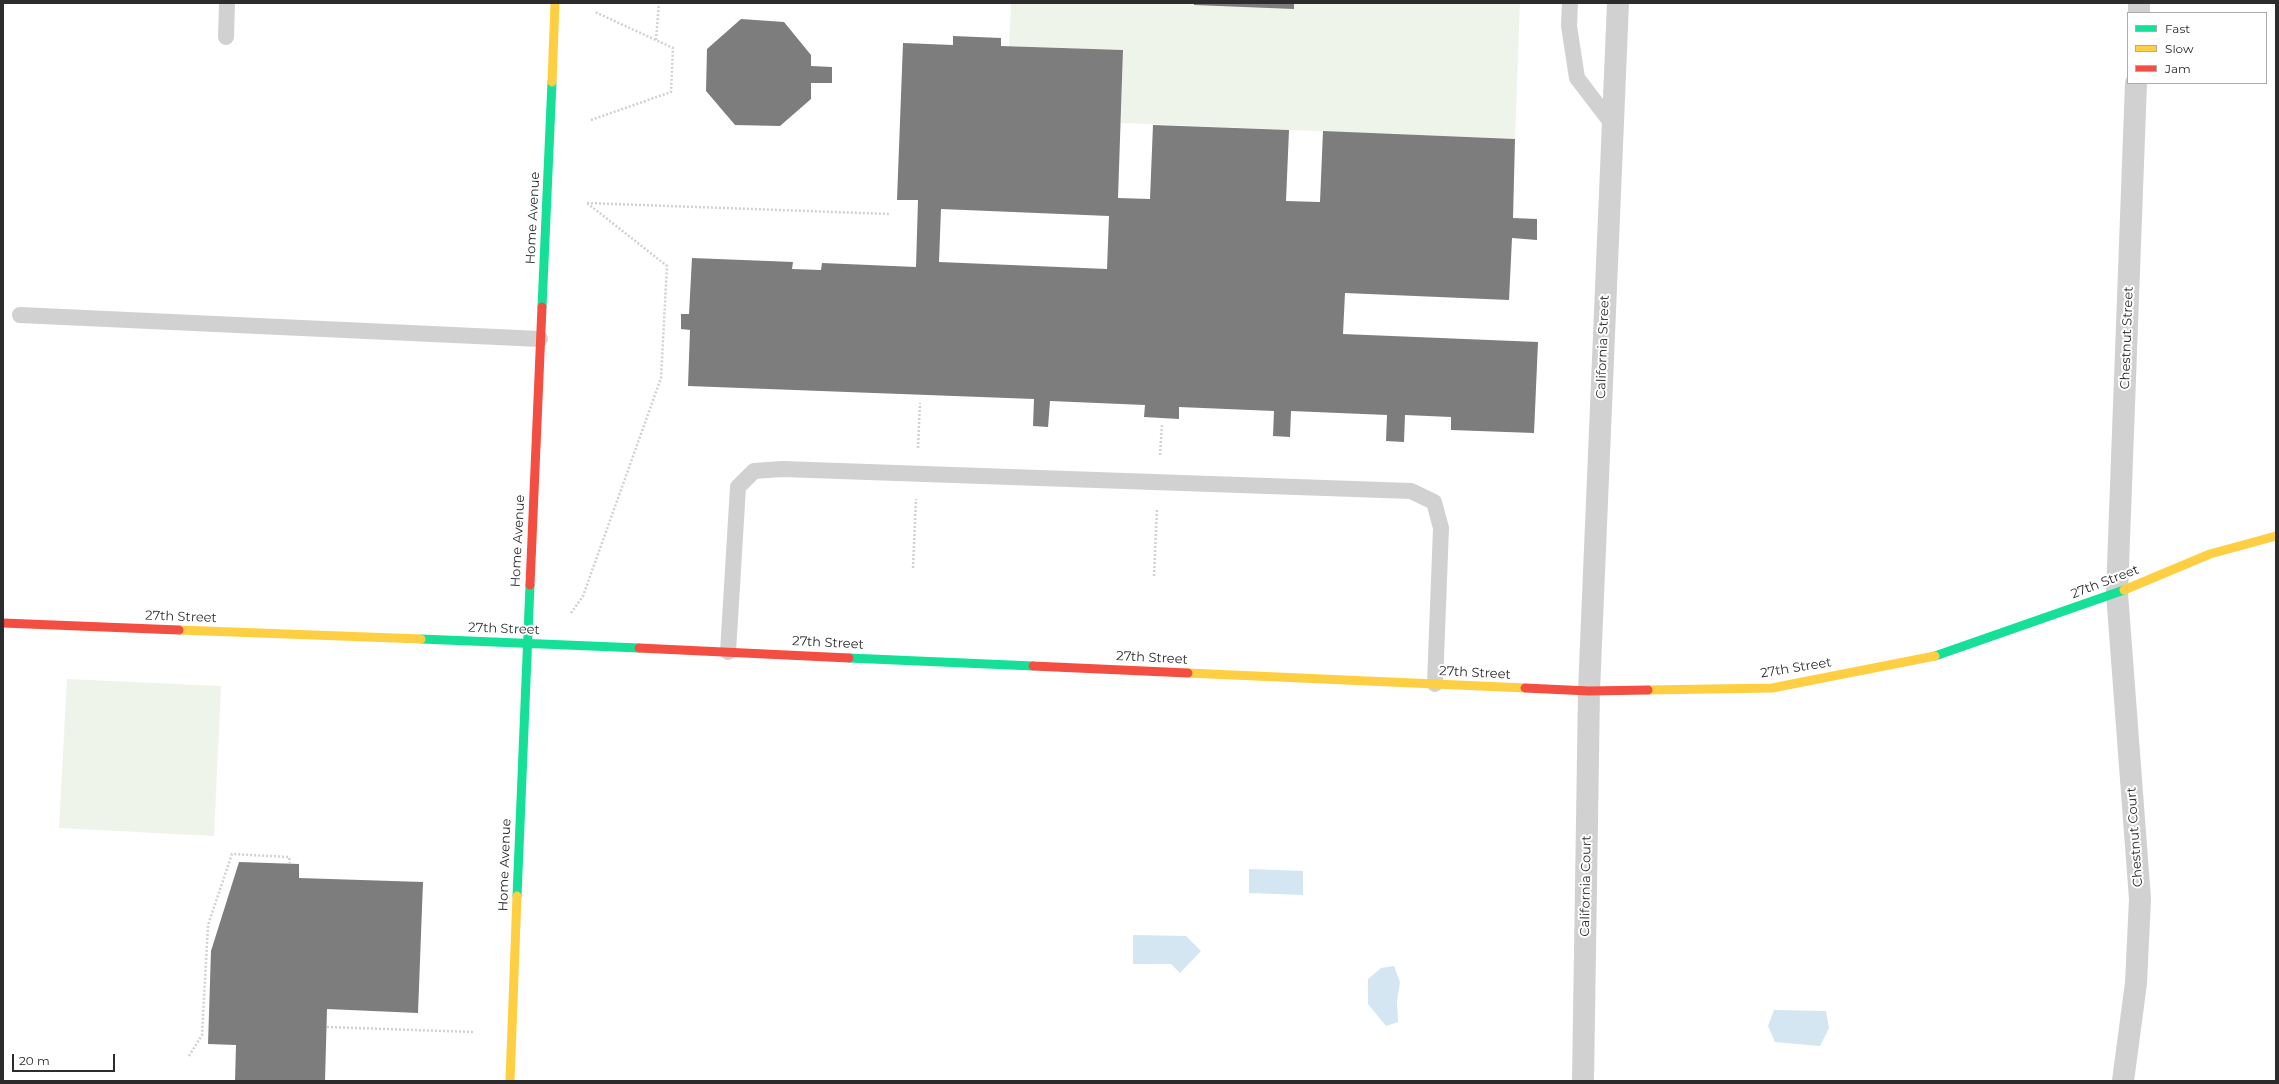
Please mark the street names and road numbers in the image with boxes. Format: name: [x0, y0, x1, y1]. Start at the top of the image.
street label: Home Avenue: [523, 171, 543, 265]
street label: Chestnut Street: [2117, 286, 2137, 390]
street label: California Street: [1593, 295, 1613, 399]
street label: Home Avenue: [508, 494, 528, 588]
street label: 27th Street: [2069, 562, 2141, 602]
street label: 27th Street: [145, 608, 217, 626]
street label: 27th Street: [468, 620, 540, 638]
street label: 27th Street: [792, 633, 864, 653]
street label: 27th Street: [1116, 648, 1188, 668]
street label: 27th Street: [1759, 655, 1833, 681]
street label: 27th Street: [1439, 663, 1511, 683]
street label: Chestnut Court: [2124, 786, 2146, 888]
street label: Home Avenue: [496, 818, 514, 912]
street label: California Court: [1577, 835, 1595, 937]

